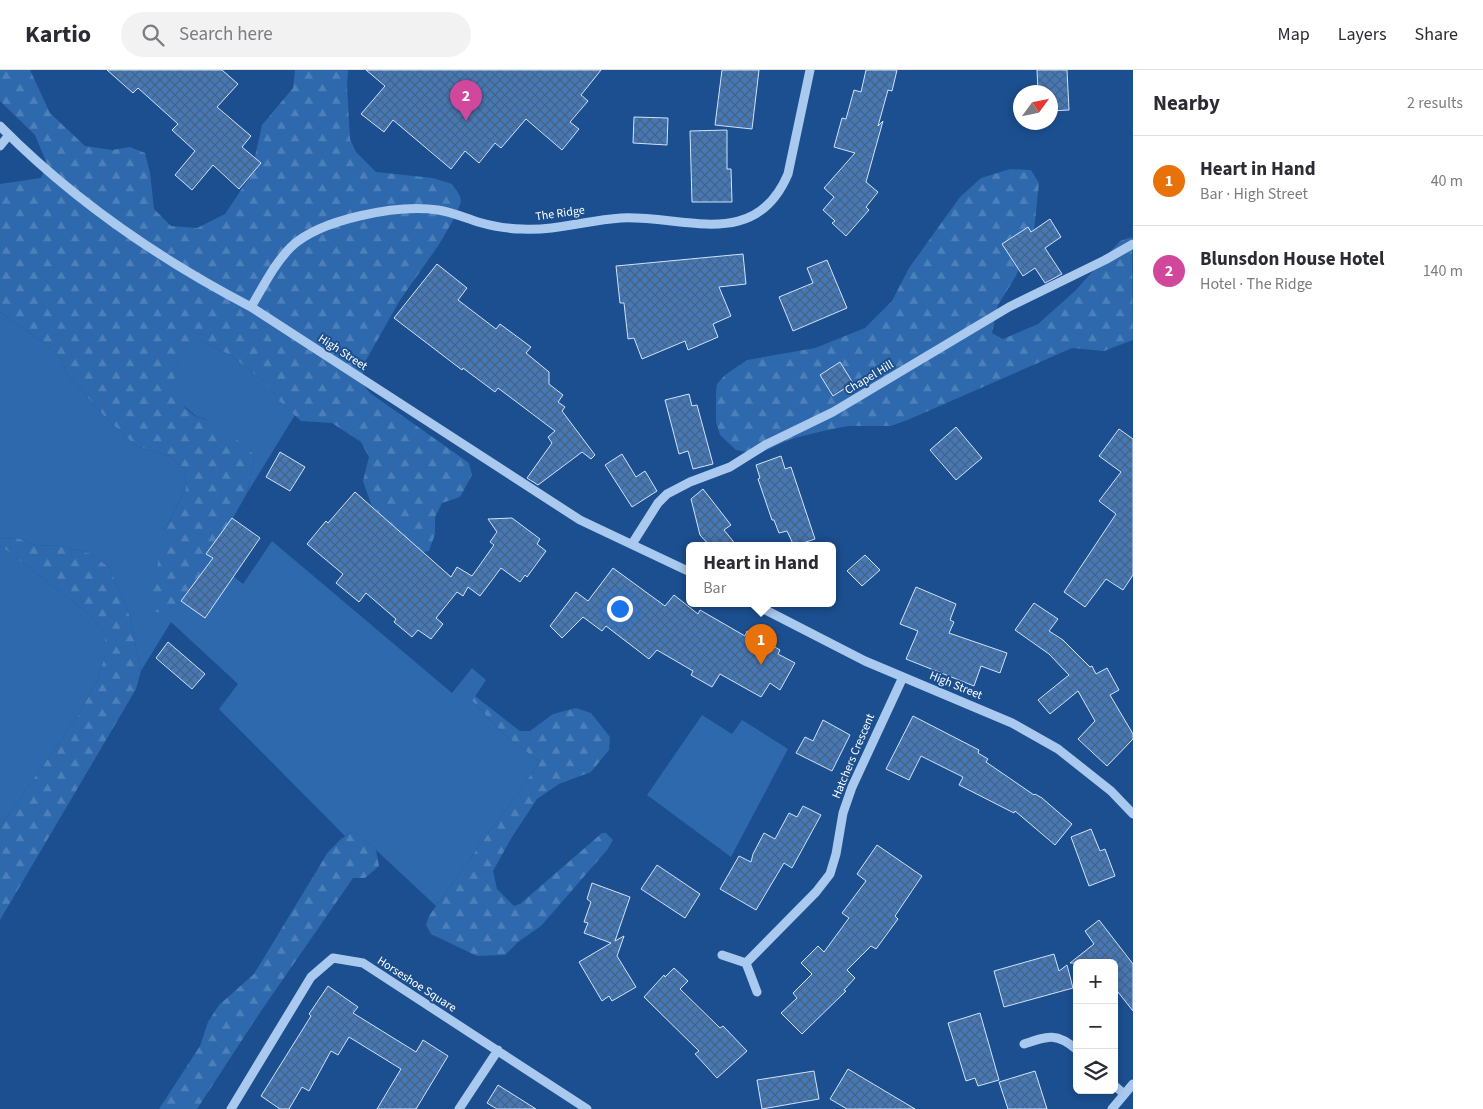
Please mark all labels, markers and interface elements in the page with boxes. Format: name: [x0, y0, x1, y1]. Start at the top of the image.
search box: [121, 12, 471, 57]
text: Kartio: [25, 17, 91, 52]
icon: search: [139, 21, 167, 49]
text: Search here: [179, 21, 273, 48]
text: Map: [1278, 22, 1310, 47]
text: Layers: [1338, 22, 1387, 47]
text: Share: [1415, 22, 1458, 47]
pin: 2: [450, 80, 482, 121]
north arrow: [1013, 85, 1058, 130]
text: Nearby: [1153, 88, 1220, 118]
text: 2 results: [1407, 92, 1463, 114]
text: Heart in Hand: [1200, 156, 1316, 183]
text: 1: [1165, 170, 1173, 192]
text: 40 m: [1431, 170, 1463, 192]
text: Bar · High Street: [1200, 183, 1308, 205]
street label: The Ridge: [534, 202, 586, 225]
text: Blunsdon House Hotel: [1200, 246, 1384, 273]
text: 2: [1165, 260, 1173, 282]
text: 140 m: [1423, 260, 1463, 282]
text: Hotel · The Ridge: [1200, 273, 1313, 295]
street label: High Street: [315, 330, 371, 375]
street label: Chapel Hill: [842, 356, 897, 399]
popup: [686, 542, 836, 607]
text: Heart in Hand: [703, 550, 819, 577]
text: Bar: [703, 577, 726, 599]
your location: [607, 596, 633, 622]
pin: 1: [745, 624, 777, 665]
street label: High Street: [927, 667, 985, 704]
street label: Hatchers Crescent: [828, 711, 879, 801]
street label: Horseshoe Square: [374, 952, 460, 1016]
map controls: [1073, 959, 1118, 1094]
button: +: [1073, 959, 1118, 1004]
button: −: [1073, 1004, 1118, 1049]
button: layers: [1073, 1049, 1118, 1094]

